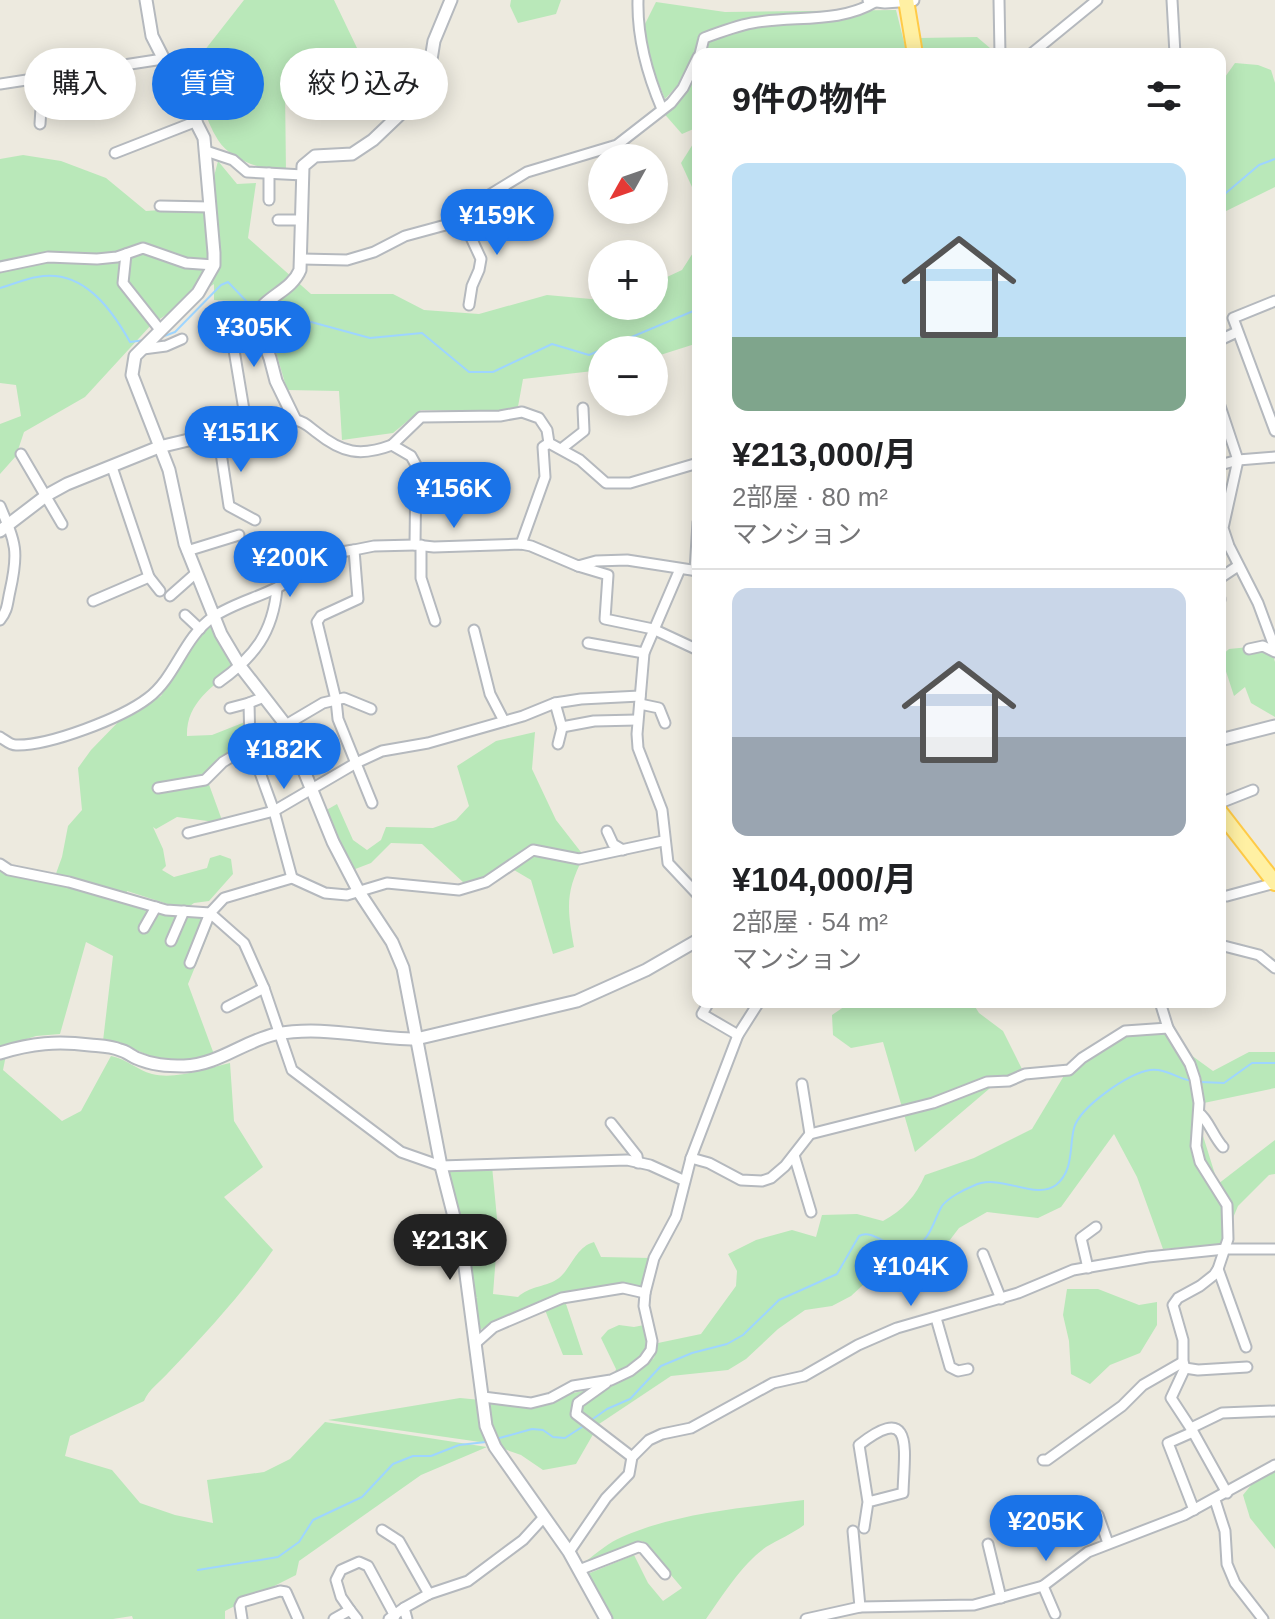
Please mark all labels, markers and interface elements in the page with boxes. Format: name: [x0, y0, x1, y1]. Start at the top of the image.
chip: 購入: [24, 48, 136, 120]
chip: 賃貸: [152, 48, 264, 120]
chip: 絞り込み: [280, 48, 448, 120]
icon: filters: [1142, 74, 1186, 118]
text: 9件の物件: [732, 80, 887, 118]
north arrow: [588, 144, 668, 224]
map controls: [588, 144, 668, 416]
pin: ¥159K: [441, 189, 553, 257]
text: ¥159K: [459, 200, 535, 230]
icon: home: [887, 215, 1031, 359]
button: +: [588, 240, 668, 320]
pin: ¥305K: [198, 301, 310, 369]
text: ¥305K: [216, 312, 292, 342]
button: −: [588, 336, 668, 416]
pin: ¥151K: [185, 406, 297, 474]
text: ¥151K: [203, 417, 279, 447]
text: ¥213,000/月: [732, 435, 917, 473]
pin: ¥156K: [398, 462, 510, 530]
text: ¥156K: [416, 473, 492, 503]
text: 2部屋 · 80 m²: [732, 482, 888, 512]
text: マンション: [732, 519, 862, 549]
pin: ¥200K: [234, 531, 346, 599]
text: ¥200K: [252, 542, 328, 572]
icon: home: [887, 640, 1031, 784]
pin: ¥182K: [228, 723, 340, 791]
text: ¥182K: [246, 734, 322, 764]
text: ¥104,000/月: [732, 860, 917, 898]
text: 2部屋 · 54 m²: [732, 907, 888, 937]
text: マンション: [732, 944, 862, 974]
pin: ¥213K: [394, 1214, 506, 1282]
text: ¥213K: [412, 1225, 488, 1255]
pin: ¥104K: [855, 1240, 967, 1308]
text: ¥104K: [873, 1251, 949, 1281]
pin: ¥205K: [990, 1495, 1102, 1563]
text: ¥205K: [1008, 1506, 1084, 1536]

